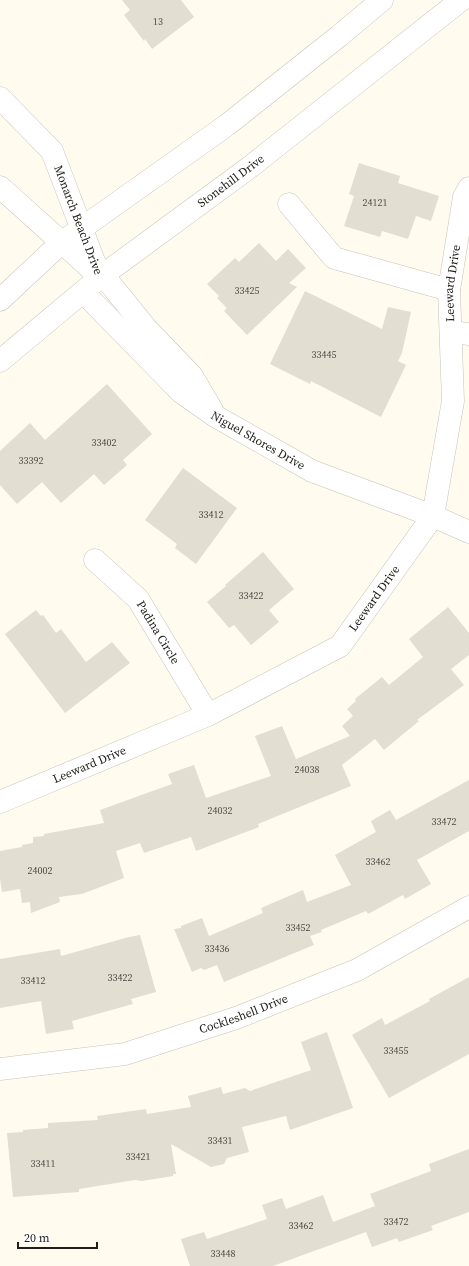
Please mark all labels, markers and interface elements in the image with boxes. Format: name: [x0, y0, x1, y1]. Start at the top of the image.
house number: 13: [153, 15, 163, 28]
street label: Stonehill Drive: [194, 151, 268, 211]
street label: Monarch Beach Drive: [50, 163, 106, 277]
house number: 24121: [363, 196, 388, 209]
street label: Leeward Drive: [441, 243, 464, 322]
house number: 33425: [235, 284, 260, 297]
house number: 33445: [312, 348, 337, 361]
street label: Niguel Shores Drive: [208, 407, 308, 473]
house number: 33402: [92, 436, 117, 449]
house number: 33392: [19, 454, 44, 467]
house number: 33412: [199, 508, 224, 521]
street label: Leeward Drive: [345, 562, 403, 635]
house number: 33422: [239, 589, 264, 602]
street label: Padina Circle: [133, 598, 183, 667]
street label: Leeward Drive: [50, 742, 129, 787]
house number: 24038: [295, 763, 320, 776]
house number: 24032: [208, 804, 233, 817]
house number: 33472: [432, 815, 457, 828]
house number: 33462: [366, 855, 391, 868]
house number: 24002: [28, 864, 53, 877]
house number: 33452: [286, 921, 311, 934]
house number: 33436: [205, 942, 230, 955]
house number: 33422: [108, 971, 133, 984]
house number: 33412: [21, 974, 46, 987]
street label: Cockleshell Drive: [197, 990, 290, 1037]
house number: 33455: [384, 1044, 409, 1057]
house number: 33431: [208, 1134, 233, 1147]
house number: 33421: [126, 1150, 151, 1163]
house number: 33411: [31, 1157, 56, 1170]
house number: 33472: [384, 1215, 409, 1228]
house number: 33462: [289, 1219, 314, 1232]
scale bar: [18, 1224, 97, 1250]
text: 20 m: [24, 1230, 50, 1246]
house number: 33448: [211, 1247, 236, 1260]

